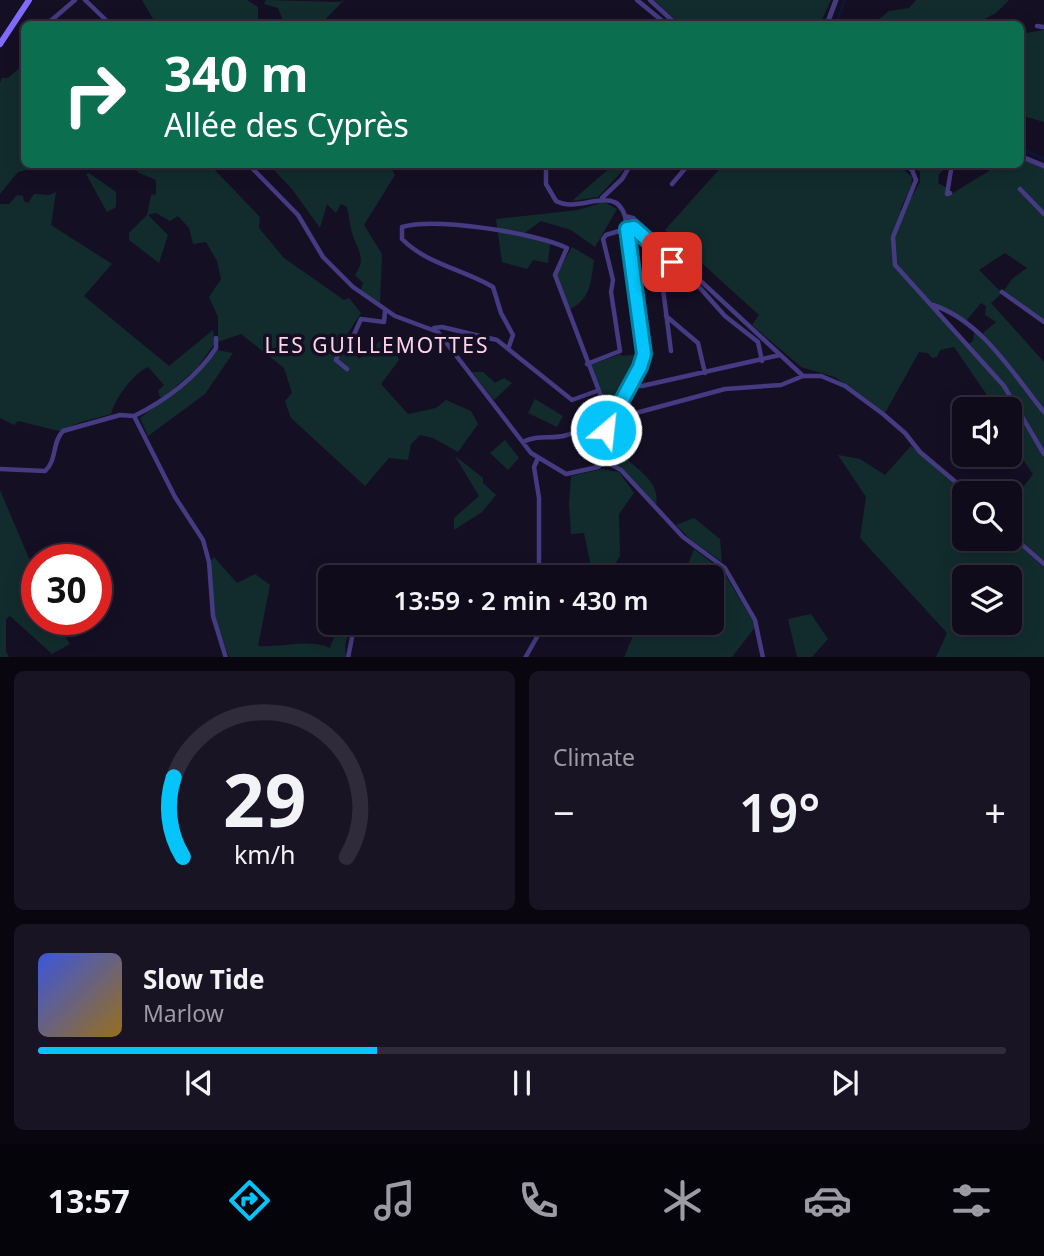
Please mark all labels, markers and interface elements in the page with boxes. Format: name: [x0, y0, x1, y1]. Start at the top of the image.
text: 340 m: [164, 40, 309, 106]
icon: right: [49, 49, 140, 140]
text: Allée des Cyprès: [164, 103, 409, 146]
pin: [642, 232, 702, 292]
icon: arrive: [653, 243, 691, 281]
district label: LES GUILLEMOTTES: [265, 331, 489, 359]
position arrow: [569, 393, 643, 467]
map controls: [952, 397, 1022, 635]
button: sound: [952, 397, 1022, 467]
button: search: [952, 481, 1022, 551]
speed limit sign: 30: [21, 544, 112, 635]
button: layers: [952, 565, 1022, 635]
text: 13:59 · 2 min · 430 m: [394, 582, 648, 618]
text: Climate: [553, 741, 635, 773]
text: 29: [223, 749, 306, 848]
text: 19°: [739, 776, 820, 847]
text: −: [553, 786, 575, 838]
text: +: [984, 786, 1006, 838]
text: km/h: [234, 836, 295, 870]
text: Slow Tide: [143, 961, 265, 997]
text: Marlow: [143, 997, 224, 1029]
icon: previous: [180, 1064, 218, 1102]
icon: pause: [503, 1064, 541, 1102]
icon: next: [826, 1064, 864, 1102]
icon: directions: [225, 1176, 274, 1225]
icon: music: [370, 1176, 419, 1225]
icon: phone: [514, 1176, 563, 1225]
icon: climate: [658, 1176, 707, 1225]
icon: car: [803, 1176, 852, 1225]
icon: filters: [947, 1176, 996, 1225]
text: 13:57: [48, 1179, 130, 1222]

